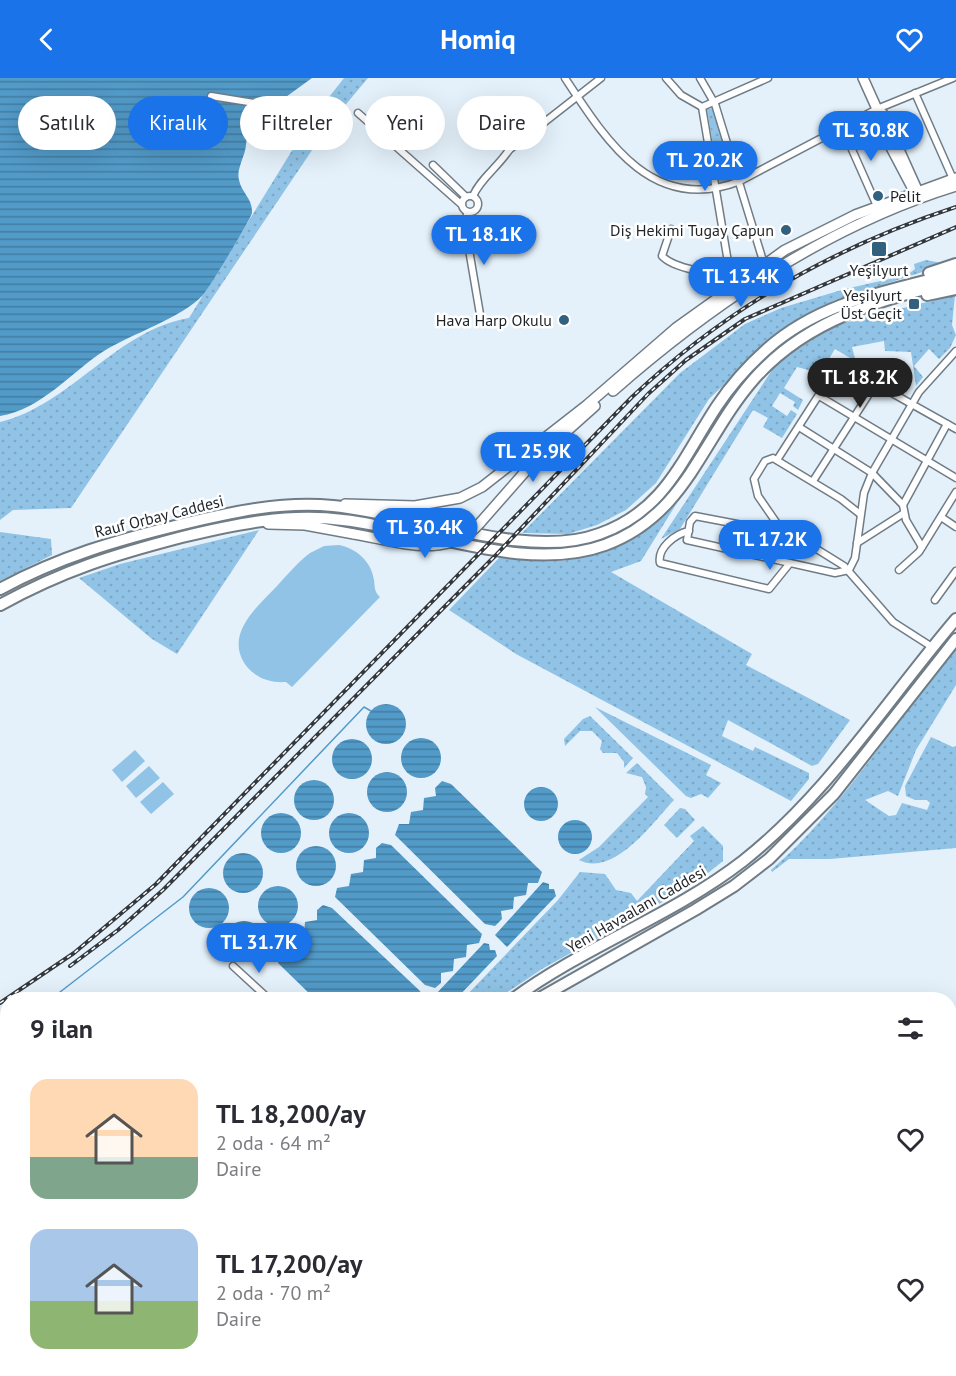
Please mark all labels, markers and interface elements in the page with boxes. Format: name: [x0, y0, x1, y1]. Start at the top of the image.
text: Homiq: [440, 22, 516, 56]
icon: back: [30, 23, 63, 56]
icon: heart: [893, 23, 926, 56]
chip: Satılık: [18, 96, 116, 150]
chip: Kiralık: [128, 96, 228, 150]
chip: Filtreler: [240, 96, 353, 150]
chip: Yeni: [365, 96, 445, 150]
chip: Daire: [457, 96, 547, 150]
pin: TL 30.8K: [809, 111, 933, 162]
text: TL 30.8K: [832, 117, 910, 143]
pin: TL 20.2K: [643, 141, 767, 192]
text: TL 20.2K: [666, 147, 744, 173]
place label: Pelit: [890, 186, 921, 206]
marker: Pelit: [871, 189, 885, 203]
pin: TL 18.1K: [422, 215, 546, 266]
place label: Diş Hekimi Tugay Çapun: [610, 220, 774, 240]
text: TL 18.1K: [445, 221, 523, 247]
marker: Diş Hekimi Tugay Çapun: [779, 223, 793, 237]
marker: Yeşilyurt: [870, 240, 888, 258]
pin: TL 13.4K: [679, 257, 803, 308]
place label: Yeşilyurt: [850, 260, 909, 280]
text: TL 13.4K: [702, 263, 780, 289]
place label: Yeşilyurt Üst Geçit: [840, 285, 903, 323]
marker: Yeşilyurt Üst Geçit: [907, 297, 921, 311]
place label: Hava Harp Okulu: [436, 310, 552, 330]
marker: Hava Harp Okulu: [557, 313, 571, 327]
pin: TL 18.2K: [798, 358, 922, 409]
text: TL 18.2K: [821, 364, 899, 390]
pin: TL 25.9K: [471, 432, 595, 483]
text: TL 25.9K: [494, 438, 572, 464]
street label: Rauf Orbay Caddesi: [92, 490, 226, 542]
pin: TL 30.4K: [363, 508, 487, 559]
text: TL 30.4K: [386, 514, 464, 540]
pin: TL 17.2K: [708, 520, 832, 571]
text: TL 17.2K: [733, 526, 807, 552]
street label: Yeni Havaalanı Caddesi: [562, 861, 710, 957]
pin: TL 31.7K: [197, 923, 321, 974]
text: TL 31.7K: [220, 929, 298, 955]
text: 9 ilan: [30, 1012, 93, 1045]
icon: filters: [894, 1012, 927, 1045]
text: TL 18,200/ay: [216, 1097, 366, 1130]
icon: home: [78, 1103, 150, 1175]
icon: heart: [894, 1123, 927, 1156]
text: 2 oda · 64 m²: [216, 1130, 331, 1156]
text: Daire: [216, 1156, 261, 1182]
text: TL 17,200/ay: [216, 1247, 362, 1280]
icon: home: [78, 1253, 150, 1325]
icon: heart: [894, 1273, 927, 1306]
text: 2 oda · 70 m²: [216, 1280, 331, 1306]
text: Daire: [216, 1306, 261, 1332]

